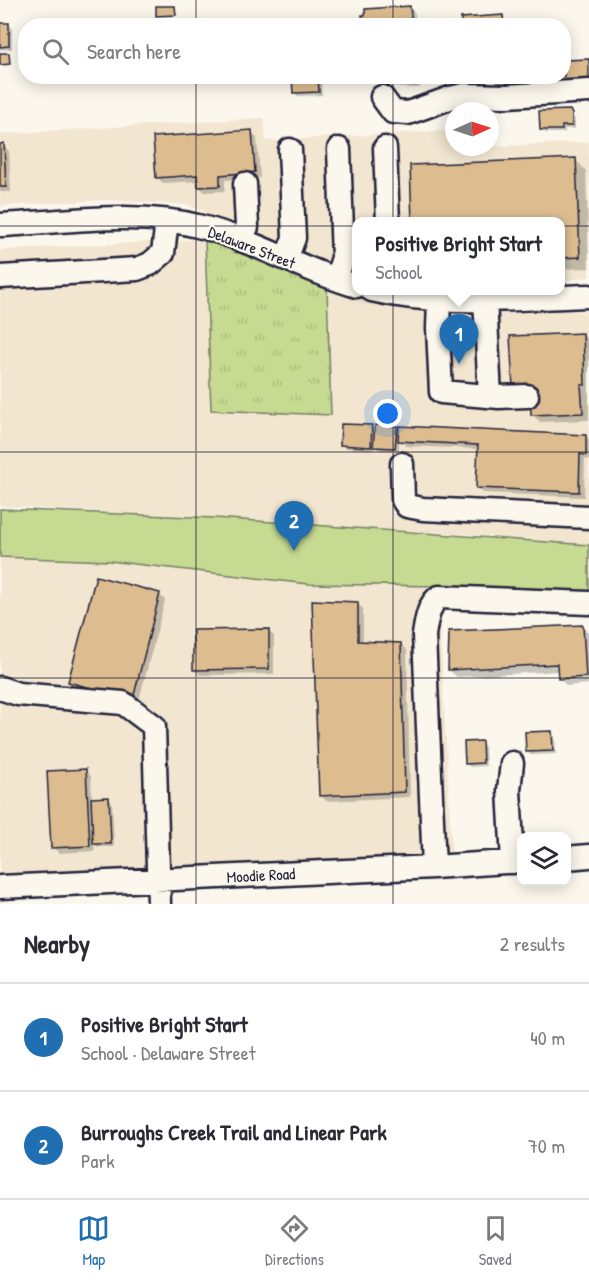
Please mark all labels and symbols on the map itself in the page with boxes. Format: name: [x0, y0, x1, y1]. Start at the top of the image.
north arrow: [445, 102, 499, 156]
street label: Delaware Street: [205, 220, 299, 274]
pin: 1: [440, 314, 478, 364]
your location: [373, 399, 402, 428]
pin: 2: [274, 502, 314, 551]
street label: Moodie Road: [226, 862, 296, 888]

